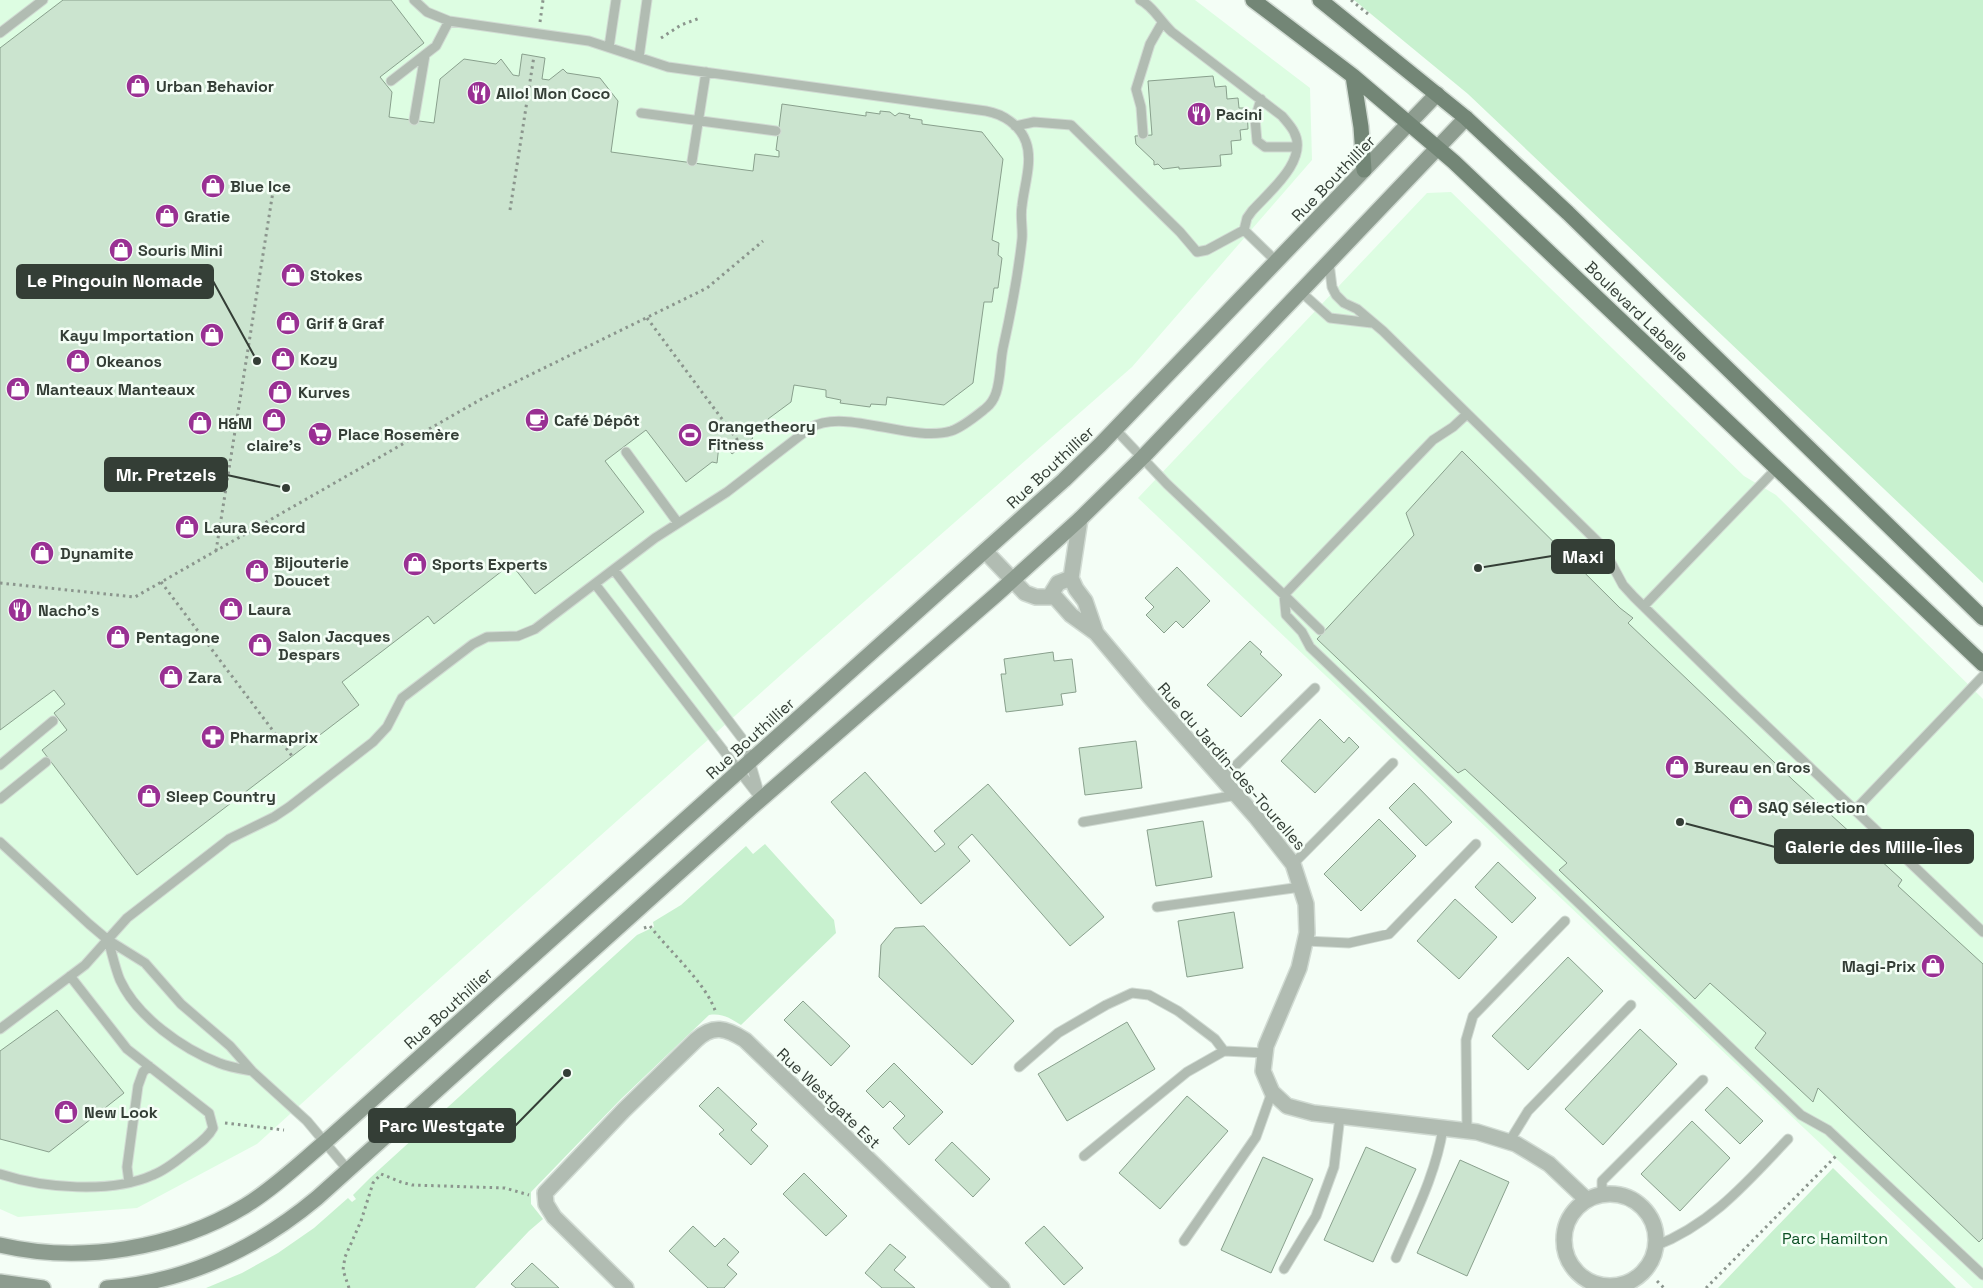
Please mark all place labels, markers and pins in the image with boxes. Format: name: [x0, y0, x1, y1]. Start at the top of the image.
shop icon: Urban Behavior: [125, 73, 151, 99]
place label: Urban Behavior: [156, 76, 274, 97]
restaurant icon: Allo! Mon Coco: [466, 80, 492, 106]
place label: Allo! Mon Coco: [496, 83, 611, 104]
restaurant icon: Pacini: [1186, 101, 1212, 127]
place label: Pacini: [1216, 104, 1262, 125]
shop icon: Blue Ice: [200, 173, 226, 199]
place label: Blue Ice: [230, 176, 291, 197]
shop icon: Gratie: [154, 203, 180, 229]
place label: Gratie: [184, 206, 230, 227]
shop icon: Souris Mini: [108, 237, 134, 263]
place label: Souris Mini: [138, 240, 223, 261]
shop icon: Stokes: [280, 262, 306, 288]
callout: Le Pingouin Nomade: [17, 265, 213, 298]
place label: Stokes: [310, 265, 363, 286]
shop icon: Grif & Graf: [275, 310, 301, 336]
place label: Grif & Graf: [306, 313, 384, 334]
shop icon: Kayu Importation: [199, 322, 225, 348]
place label: Kayu Importation: [60, 325, 194, 346]
shop icon: Kozy: [270, 346, 296, 372]
shop icon: Okeanos: [65, 348, 91, 374]
place label: Kozy: [300, 349, 338, 370]
place label: Okeanos: [96, 351, 162, 372]
shop icon: Manteaux Manteaux: [5, 376, 31, 402]
place label: Manteaux Manteaux: [36, 379, 196, 400]
shop icon: Kurves: [267, 379, 293, 405]
place label: Kurves: [298, 382, 350, 403]
shop icon: claire's: [261, 407, 287, 433]
cafe icon: Café Dépôt: [524, 407, 550, 433]
shop icon: H&M: [187, 410, 213, 436]
place label: Café Dépôt: [554, 410, 640, 431]
place label: H&M: [218, 413, 252, 434]
place label: Orangetheory Fitness: [708, 416, 816, 455]
supermarket icon: Place Rosemère: [307, 421, 333, 447]
sports icon: Orangetheory Fitness: [677, 422, 703, 448]
place label: Place Rosemère: [338, 424, 459, 445]
place label: claire's: [247, 435, 301, 456]
callout: Mr. Pretzels: [105, 458, 227, 491]
shop icon: Laura Secord: [174, 514, 200, 540]
place label: Laura Secord: [204, 517, 305, 538]
shop icon: Dynamite: [29, 540, 55, 566]
callout: Maxi: [1552, 540, 1614, 573]
place label: Dynamite: [60, 543, 134, 564]
shop icon: Sports Experts: [402, 551, 428, 577]
place label: Bijouterie Doucet: [274, 552, 349, 591]
place label: Sports Experts: [432, 554, 548, 575]
shop icon: Bijouterie Doucet: [244, 558, 270, 584]
shop icon: Laura: [218, 596, 244, 622]
restaurant icon: Nacho's: [7, 597, 33, 623]
place label: Laura: [248, 599, 291, 620]
place label: Nacho's: [38, 600, 99, 621]
shop icon: Pentagone: [105, 624, 131, 650]
place label: Salon Jacques Despars: [278, 626, 390, 665]
place label: Pentagone: [136, 627, 220, 648]
shop icon: Salon Jacques Despars: [247, 632, 273, 658]
shop icon: Zara: [158, 664, 184, 690]
place label: Zara: [188, 667, 222, 688]
pharmacy icon: Pharmaprix: [200, 724, 226, 750]
place label: Pharmaprix: [230, 727, 319, 748]
shop icon: Bureau en Gros: [1664, 754, 1690, 780]
place label: Bureau en Gros: [1694, 757, 1811, 778]
shop icon: Sleep Country: [136, 783, 162, 809]
place label: Sleep Country: [166, 786, 276, 807]
shop icon: SAQ Sélection: [1728, 794, 1754, 820]
place label: SAQ Sélection: [1758, 797, 1865, 818]
callout: Galerie des Mille-Îles: [1775, 830, 1973, 863]
shop icon: Magi-Prix: [1920, 953, 1946, 979]
place label: Magi-Prix: [1842, 956, 1917, 977]
shop icon: New Look: [53, 1099, 79, 1125]
place label: New Look: [84, 1102, 158, 1123]
callout: Parc Westgate: [369, 1109, 515, 1142]

